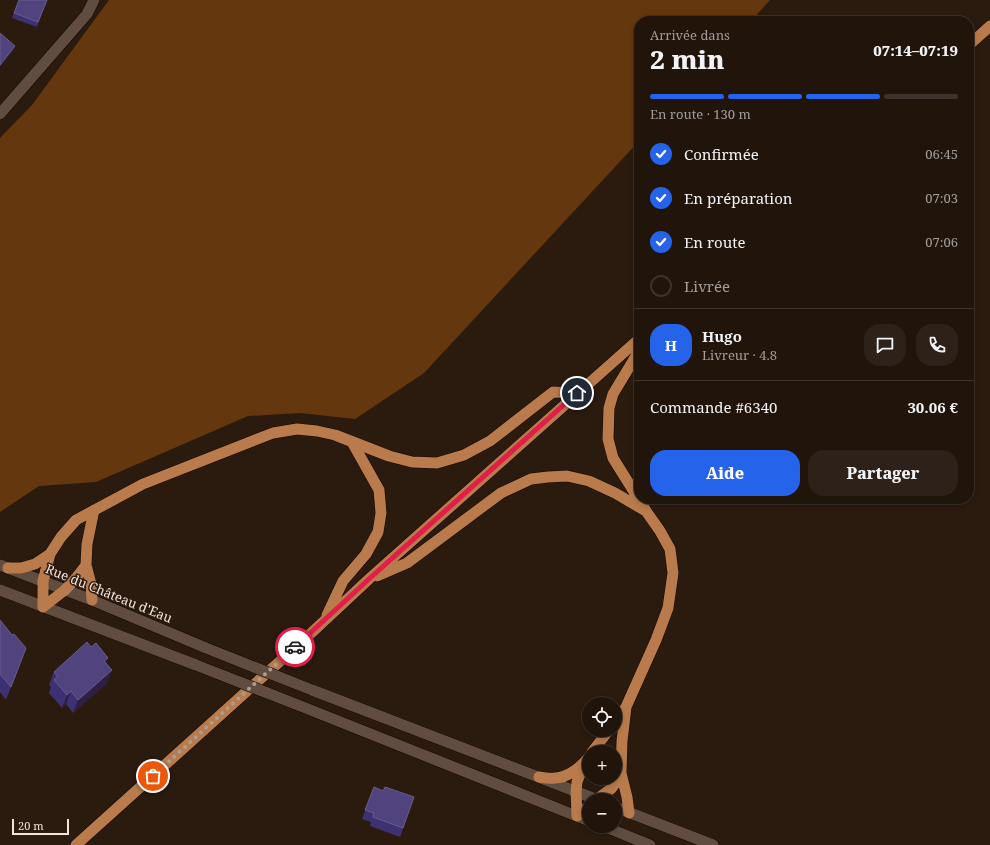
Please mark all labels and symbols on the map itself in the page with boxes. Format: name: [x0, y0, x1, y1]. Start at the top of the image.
pin: [560, 376, 594, 410]
street label: Rue du Château d'Eau: [43, 559, 175, 627]
courier: [275, 627, 315, 667]
pin: [136, 759, 170, 793]
scale bar: [12, 817, 69, 836]

